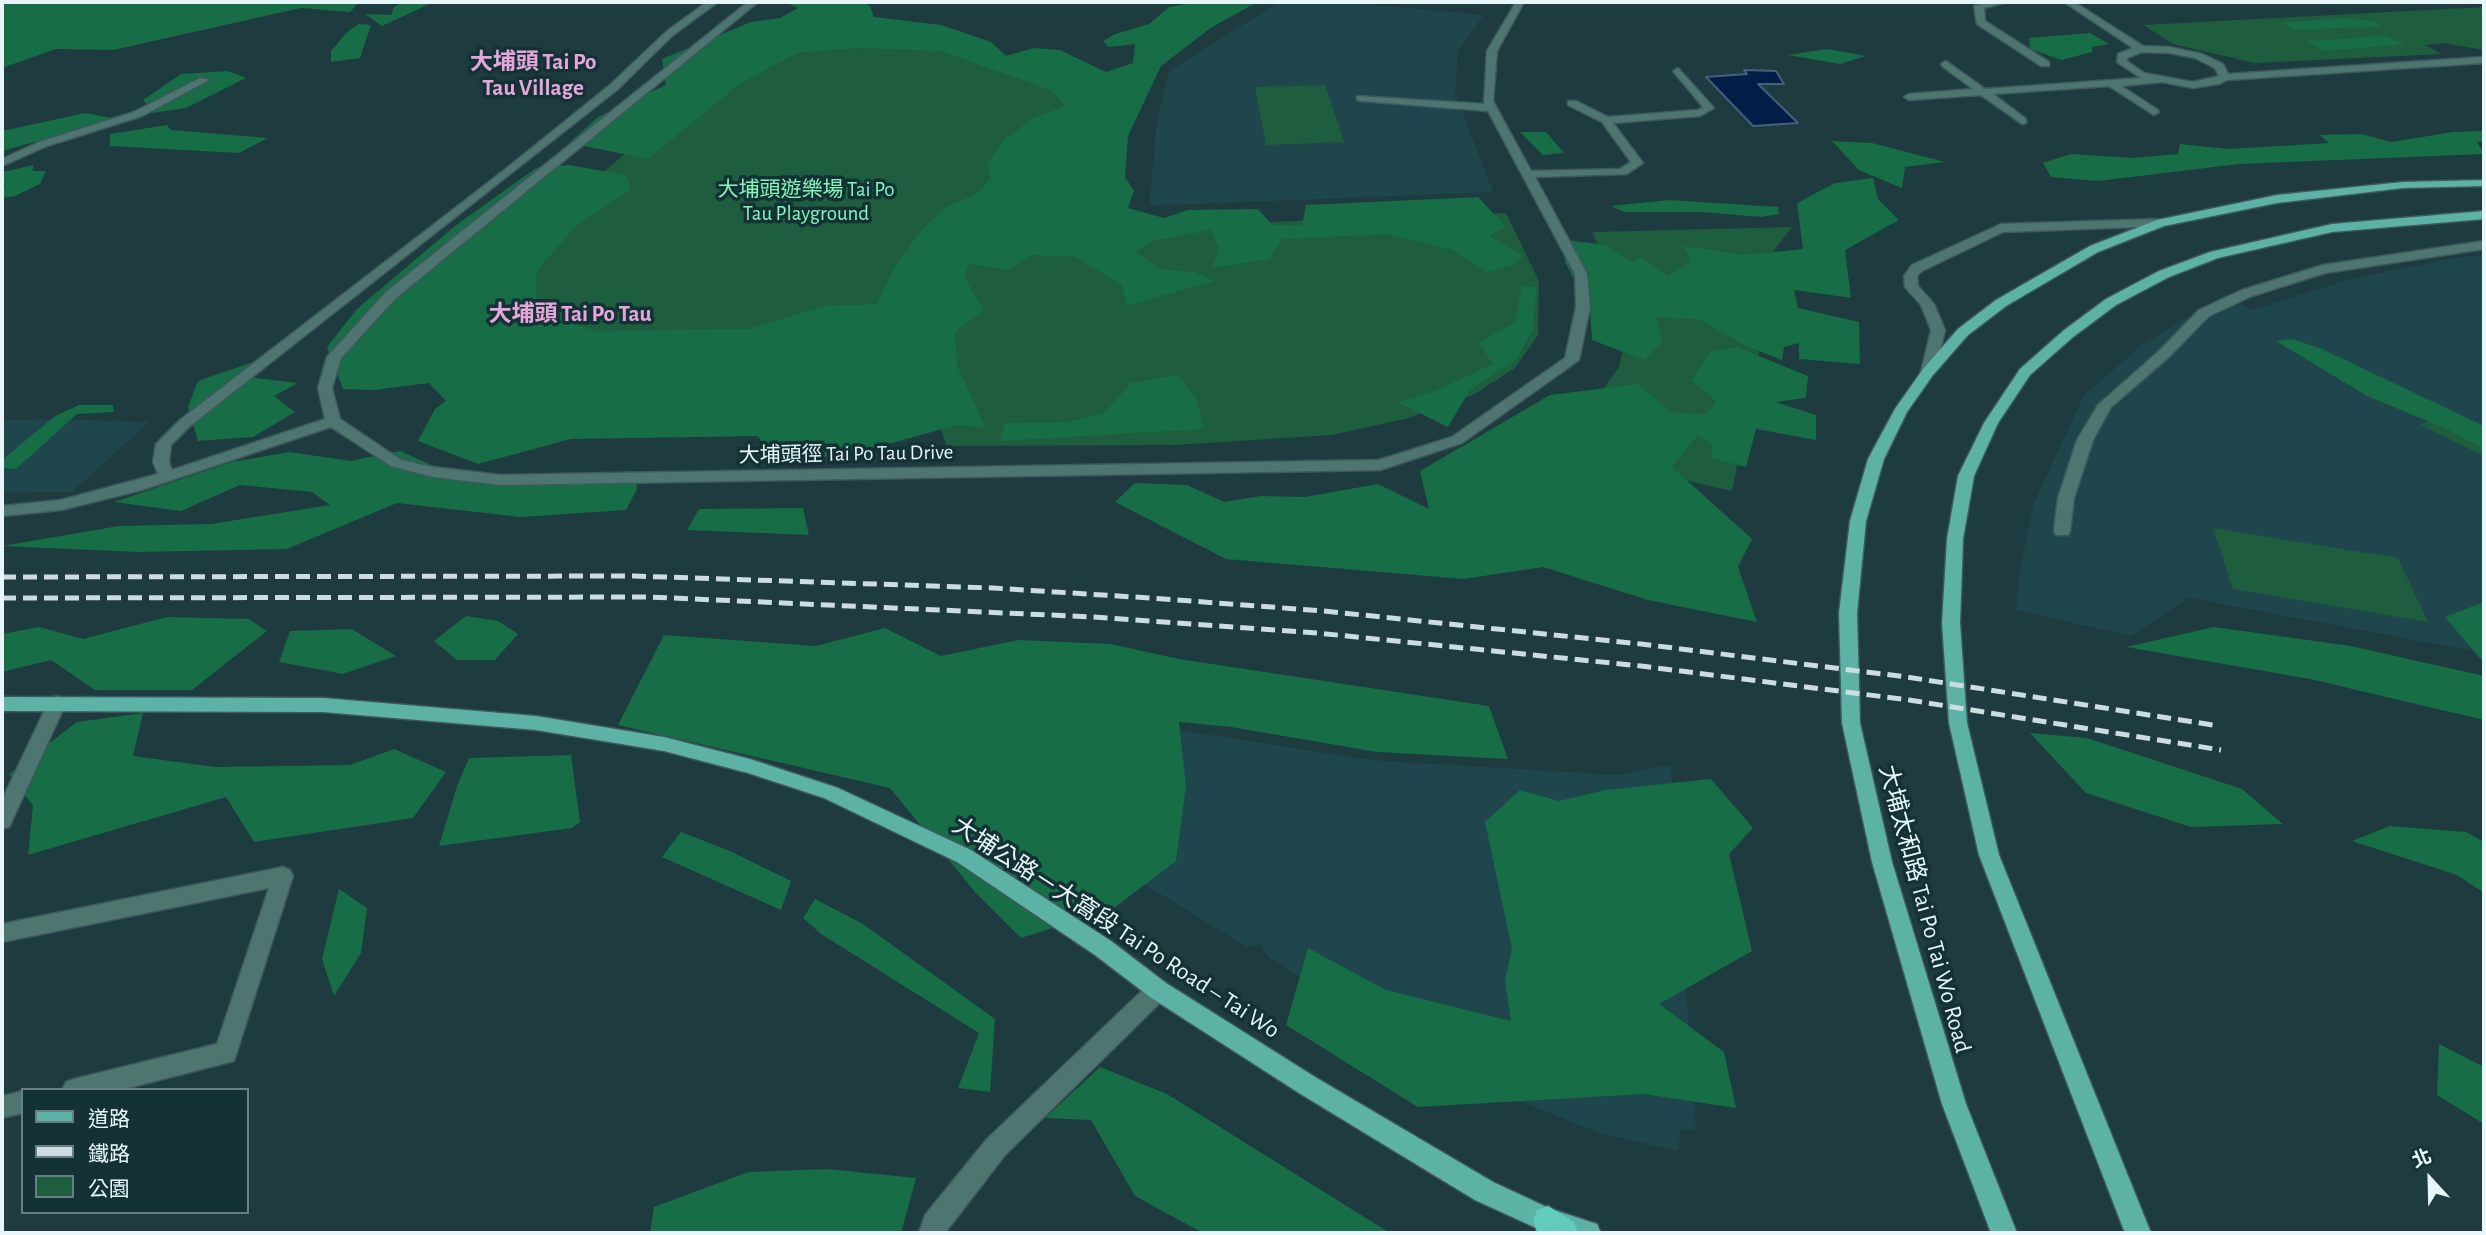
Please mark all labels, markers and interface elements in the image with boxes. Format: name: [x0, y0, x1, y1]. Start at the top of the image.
district label: 大埔頭 Tai Po Tau Village: [470, 48, 596, 102]
park label: 大埔頭遊樂場 Tai Po Tau Playground: [718, 177, 894, 227]
district label: 大埔頭 Tai Po Tau: [488, 300, 652, 328]
street label: 大埔頭徑 Tai Po Tau Drive: [738, 440, 954, 468]
street label: 大埔太和路 Tai Po Tai Wo Road: [1873, 762, 1977, 1056]
street label: 大埔公路－大窩段 Tai Po Road – Tai Wo: [947, 811, 1285, 1045]
legend: [21, 1088, 248, 1214]
text: 道路: [88, 1109, 130, 1130]
text: 鐵路: [88, 1144, 130, 1165]
north arrow: [2395, 1144, 2465, 1214]
text: 北: [2410, 1147, 2434, 1171]
text: 公園: [88, 1179, 130, 1200]

